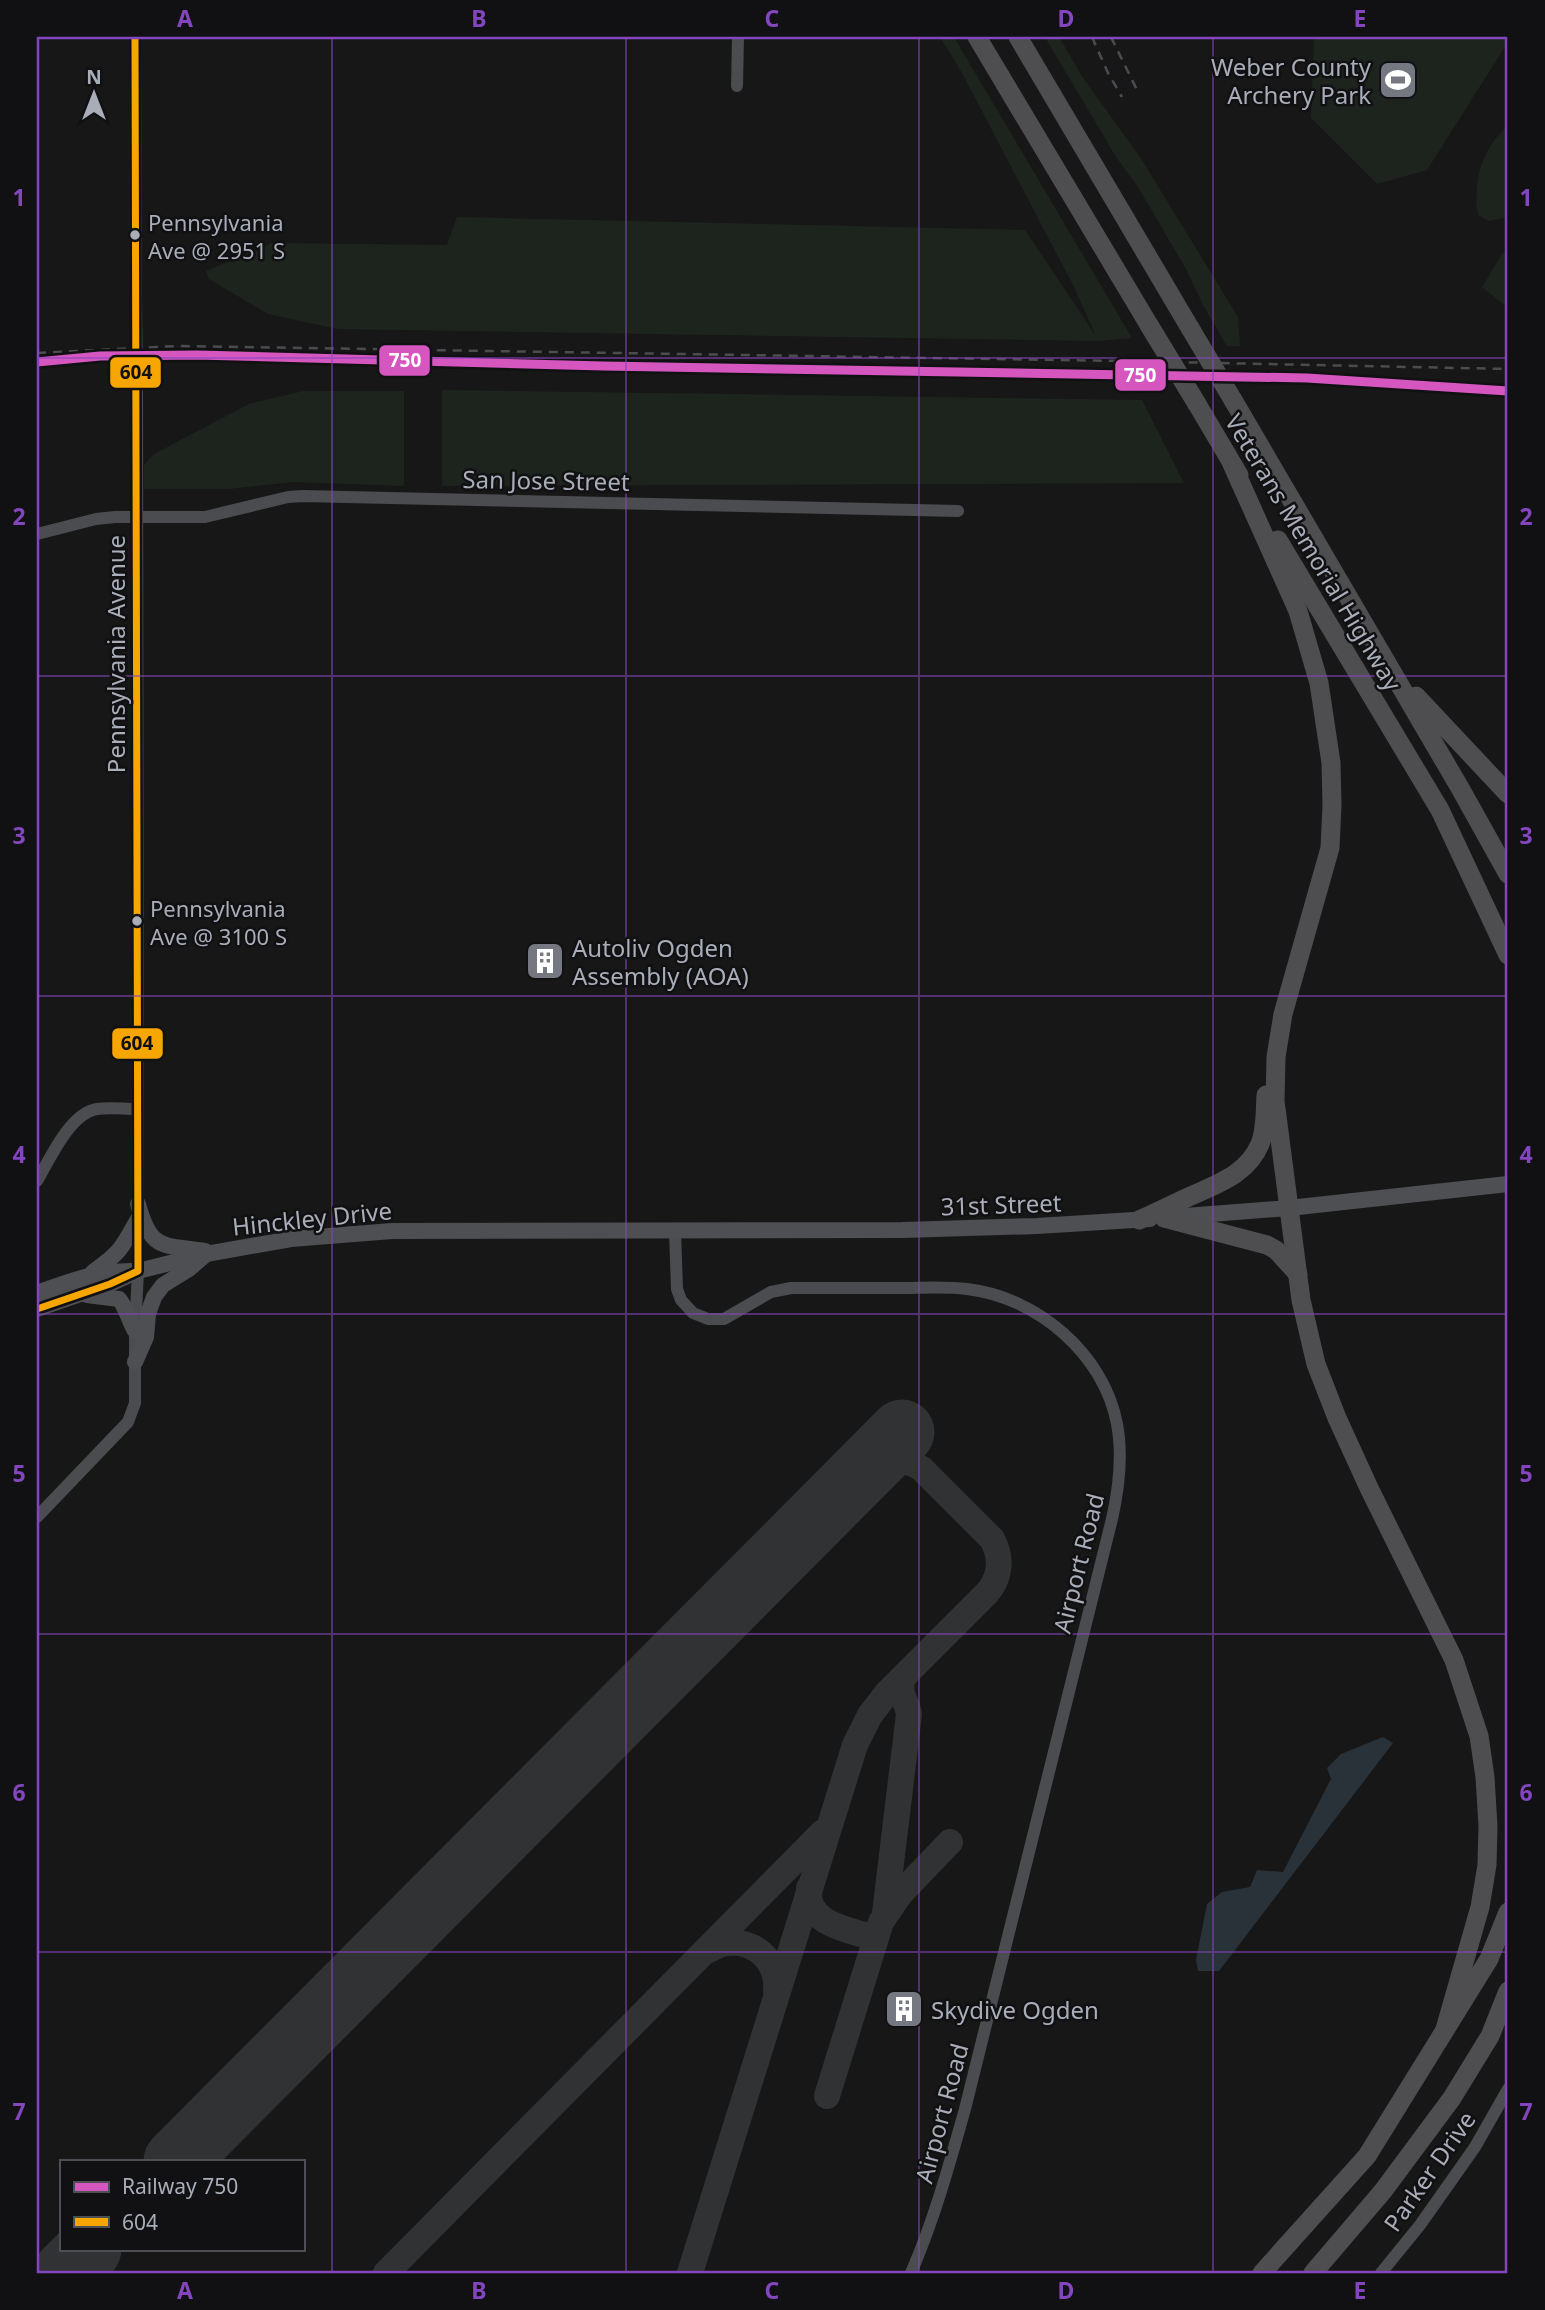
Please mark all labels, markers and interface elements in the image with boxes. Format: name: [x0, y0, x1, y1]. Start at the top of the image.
text: A: [177, 2, 193, 34]
text: B: [471, 2, 487, 34]
text: C: [765, 2, 780, 34]
text: D: [1058, 2, 1074, 34]
text: E: [1354, 2, 1366, 34]
place label: Weber County Archery Park: [1211, 50, 1372, 111]
sports icon: Weber County Archery Park: [1377, 59, 1419, 101]
north arrow: [60, 60, 130, 130]
text: N: [86, 64, 102, 90]
text: 1: [12, 181, 26, 213]
text: 1: [1519, 181, 1533, 213]
place label: Pennsylvania Ave @ 2951 S: [148, 207, 285, 265]
marker: Pennsylvania Ave @ 2951 S: [128, 228, 142, 242]
line badge: 750: [378, 344, 431, 377]
text: 750: [389, 347, 421, 373]
line badge: 604: [109, 356, 162, 389]
line badge: 750: [1114, 358, 1167, 392]
text: 604: [120, 359, 152, 385]
text: 750: [1124, 362, 1156, 388]
street label: Veterans Memorial Highway: [1218, 407, 1410, 697]
street label: San Jose Street: [462, 462, 630, 498]
text: 2: [12, 500, 26, 532]
text: 2: [1519, 500, 1533, 532]
street label: Pennsylvania Avenue: [99, 535, 132, 773]
text: 3: [12, 819, 26, 851]
text: 3: [1519, 819, 1533, 851]
place label: Pennsylvania Ave @ 3100 S: [150, 893, 287, 951]
marker: Pennsylvania Ave @ 3100 S: [130, 914, 144, 928]
place label: Autoliv Ogden Assembly (AOA): [572, 931, 749, 992]
building icon: Autoliv Ogden Assembly (AOA): [524, 940, 566, 982]
line badge: 604: [111, 1027, 164, 1060]
text: 604: [121, 1030, 153, 1056]
text: 4: [12, 1138, 26, 1170]
text: 4: [1519, 1138, 1533, 1170]
street label: 31st Street: [940, 1185, 1062, 1223]
street label: Hinckley Drive: [231, 1193, 393, 1243]
text: 5: [12, 1457, 26, 1489]
text: 5: [1519, 1457, 1533, 1489]
street label: Airport Road: [1045, 1490, 1111, 1636]
text: 6: [12, 1776, 26, 1808]
text: 6: [1519, 1776, 1533, 1808]
building icon: Skydive Ogden: [883, 1988, 925, 2030]
place label: Skydive Ogden: [931, 1993, 1099, 2026]
street label: Airport Road: [907, 2040, 975, 2186]
text: 7: [12, 2095, 26, 2127]
text: 7: [1519, 2095, 1533, 2127]
street label: Parker Drive: [1375, 2104, 1483, 2238]
legend: [60, 2160, 304, 2250]
text: Railway 750: [122, 2172, 238, 2200]
text: 604: [122, 2208, 158, 2236]
text: A: [177, 2274, 193, 2306]
text: B: [471, 2274, 487, 2306]
text: C: [765, 2274, 780, 2306]
text: D: [1058, 2274, 1074, 2306]
text: E: [1354, 2274, 1366, 2306]

